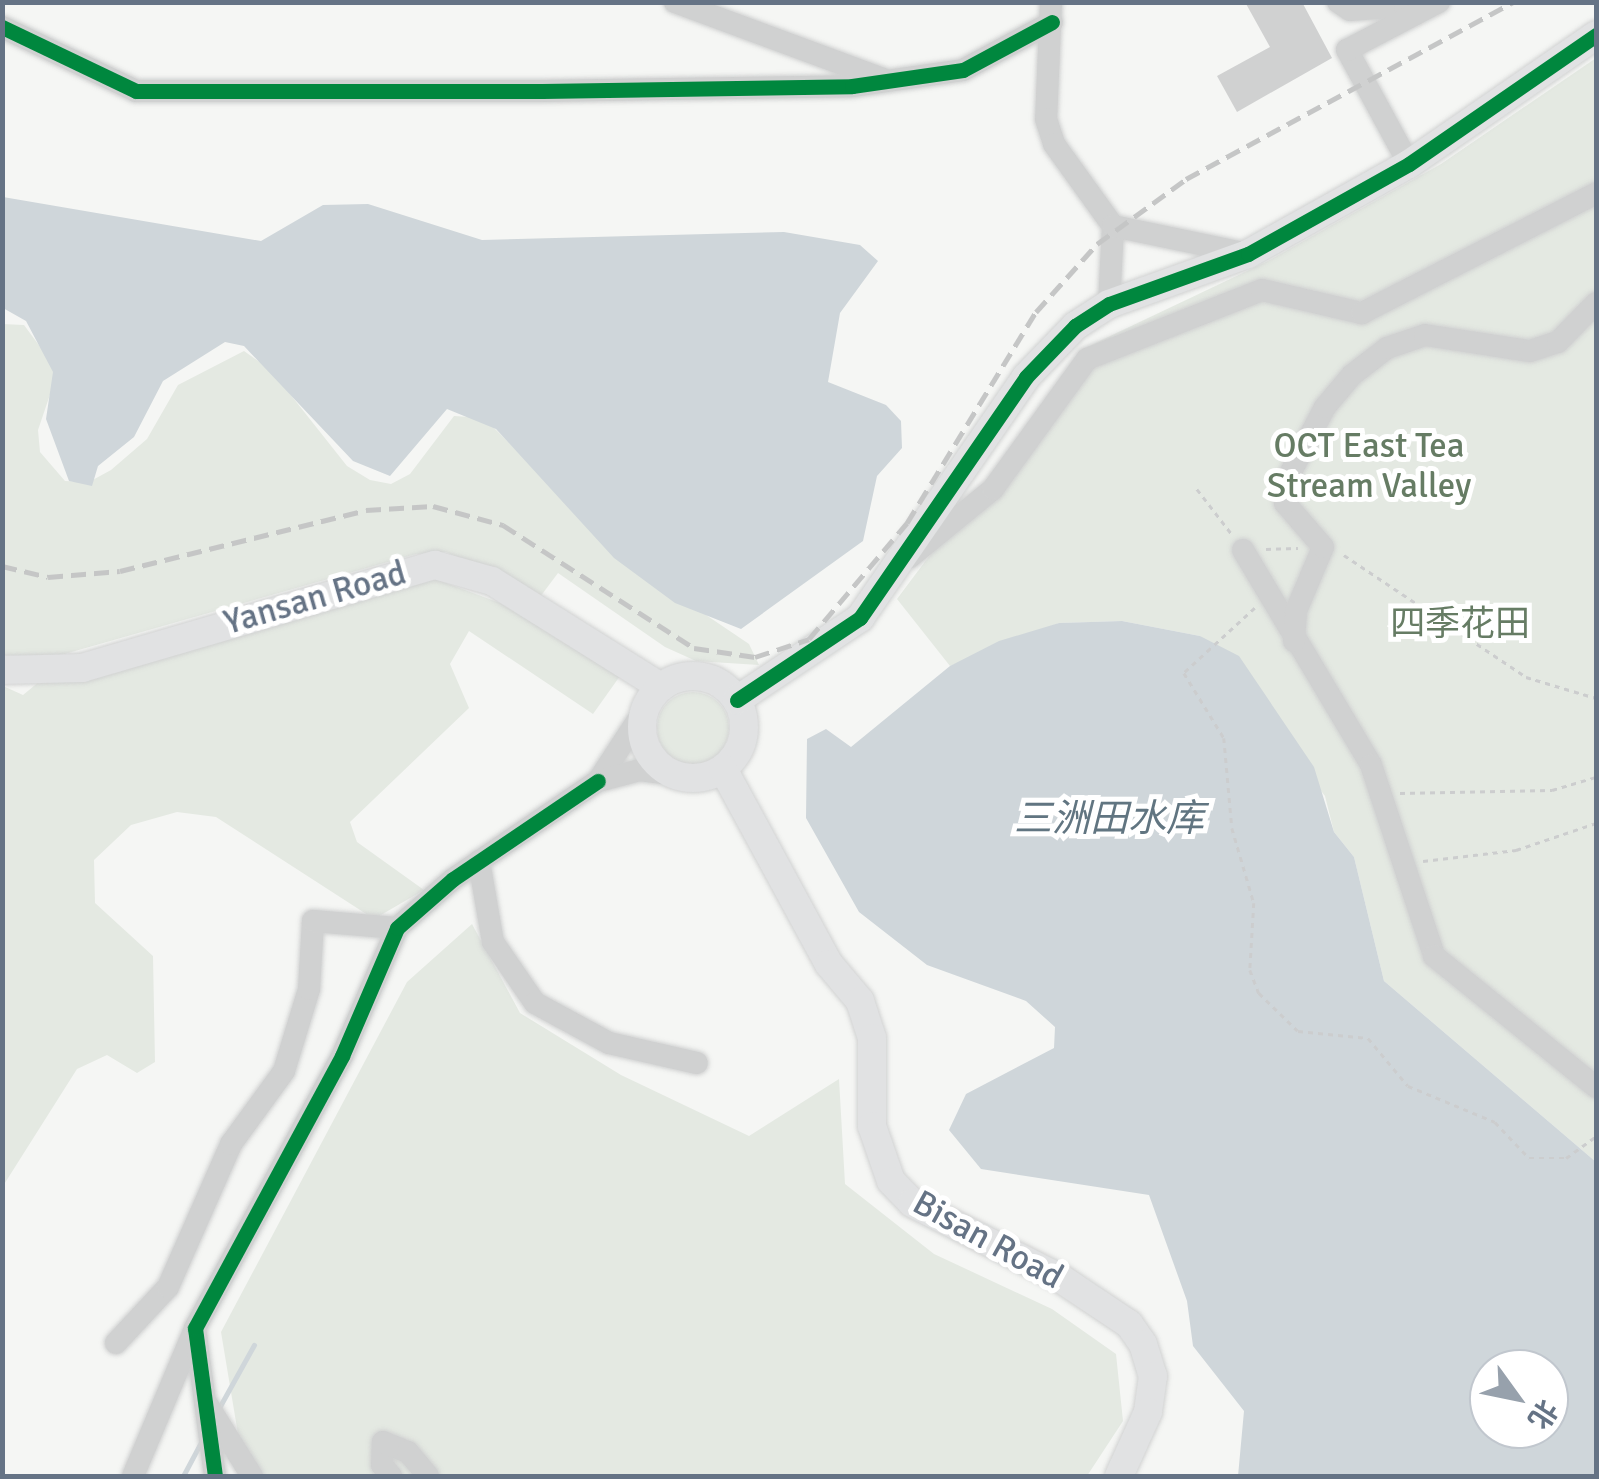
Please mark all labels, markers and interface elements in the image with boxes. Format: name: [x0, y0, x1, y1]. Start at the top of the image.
park label: OCT East Tea Stream Valley: [1267, 425, 1471, 507]
street label: Yansan Road: [219, 552, 411, 644]
park label: 四季花田: [1390, 603, 1530, 645]
water label: 三洲田水库: [1014, 796, 1204, 842]
street label: Bisan Road: [905, 1182, 1071, 1298]
north arrow: [1469, 1349, 1569, 1449]
text: 北: [1521, 1393, 1564, 1435]

